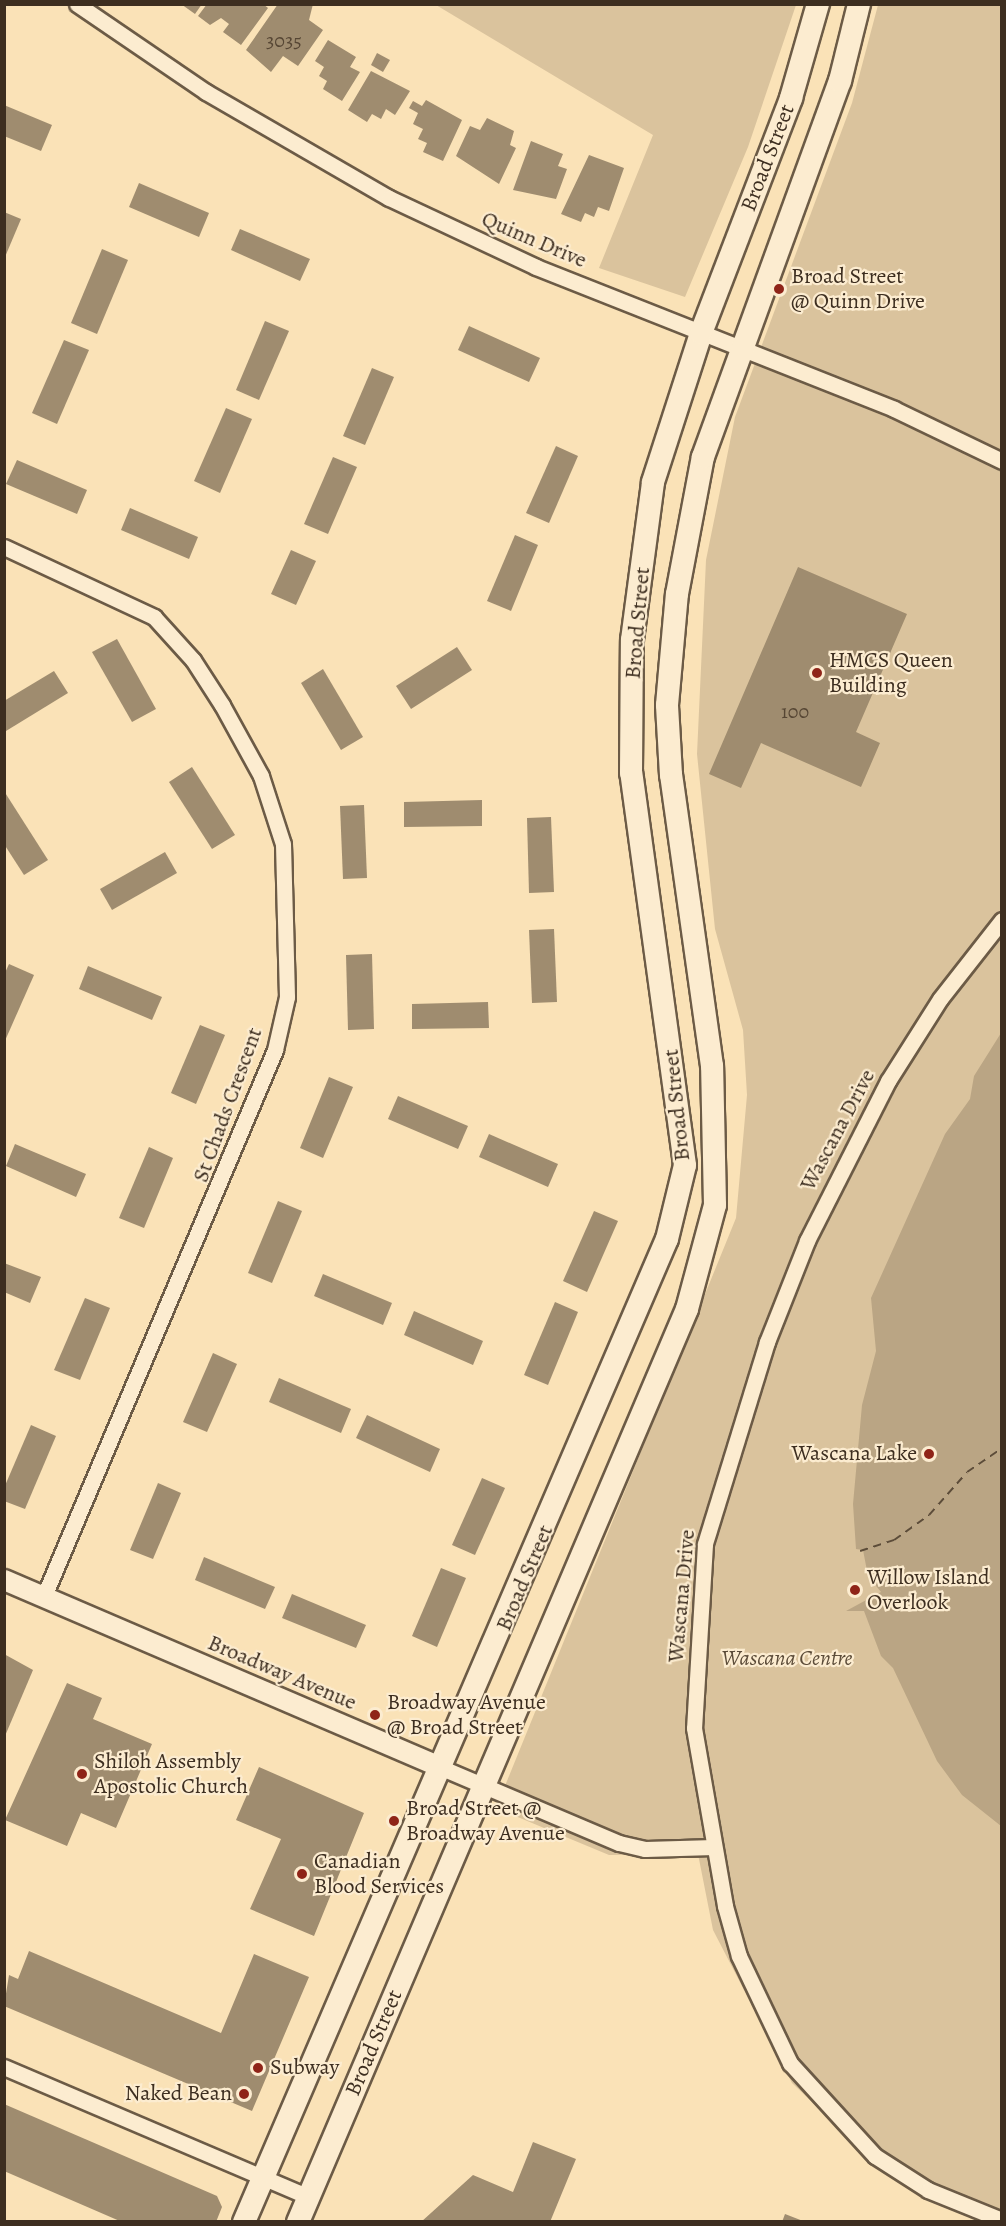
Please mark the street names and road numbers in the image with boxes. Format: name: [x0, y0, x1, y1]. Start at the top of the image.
street label: Broad Street: [736, 101, 800, 215]
street label: Quinn Drive: [478, 206, 590, 274]
street label: Broad Street: [620, 566, 656, 680]
street label: St Chads Crescent: [188, 1024, 268, 1186]
street label: Broad Street: [658, 1048, 696, 1162]
street label: Wascana Drive: [795, 1065, 881, 1195]
street label: Broad Street: [491, 1521, 559, 1635]
street label: Wascana Drive: [663, 1528, 701, 1664]
street label: Broadway Avenue: [204, 1630, 360, 1716]
street label: Broad Street: [340, 1986, 408, 2100]

